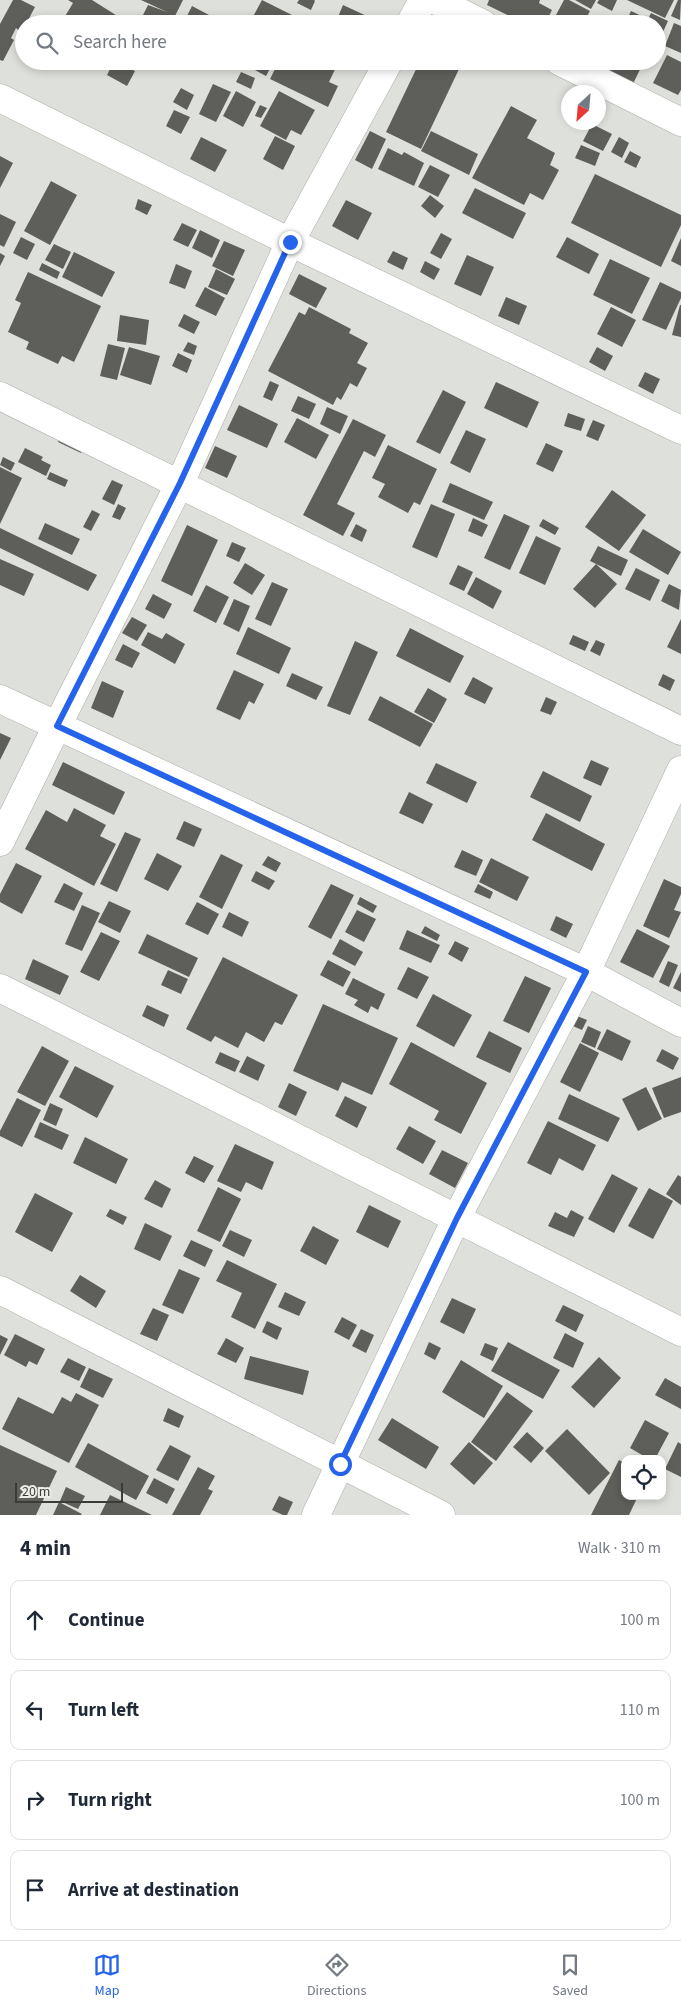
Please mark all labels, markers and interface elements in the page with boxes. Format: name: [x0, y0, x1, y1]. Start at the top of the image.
search box: [15, 15, 666, 70]
icon: search: [33, 29, 61, 57]
text: Search here: [73, 29, 167, 56]
north arrow: [561, 85, 606, 130]
route end: [279, 231, 302, 254]
route start: [329, 1453, 352, 1476]
map controls: [621, 1455, 666, 1500]
button: locate: [621, 1455, 666, 1500]
scale bar: [15, 1480, 122, 1503]
text: 20 m: [22, 1482, 50, 1502]
text: 4 min: [20, 1533, 71, 1563]
text: Walk · 310 m: [578, 1537, 661, 1559]
icon: ahead: [21, 1606, 49, 1634]
text: Continue: [68, 1607, 145, 1634]
text: 100 m: [620, 1609, 660, 1631]
icon: left: [21, 1696, 49, 1724]
text: Turn left: [68, 1697, 139, 1724]
text: 110 m: [620, 1699, 660, 1721]
icon: right: [21, 1786, 49, 1814]
text: Turn right: [68, 1787, 152, 1814]
text: 100 m: [620, 1789, 660, 1811]
icon: arrive: [21, 1876, 49, 1904]
text: Arrive at destination: [68, 1877, 239, 1904]
tab: Map: [93, 1951, 121, 2001]
tab: Directions: [307, 1951, 366, 2001]
tab: Saved: [552, 1951, 588, 2001]

